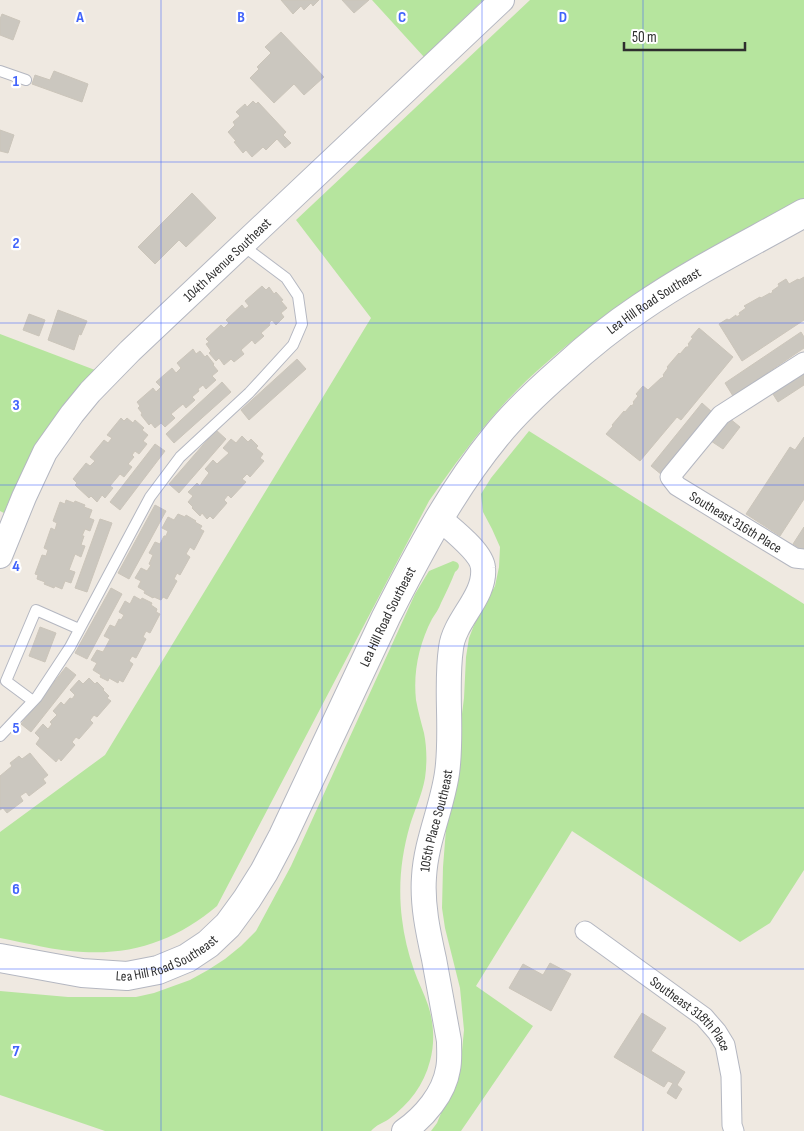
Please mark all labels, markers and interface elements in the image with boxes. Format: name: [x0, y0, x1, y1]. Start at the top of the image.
text: A: [75, 8, 84, 27]
text: B: [237, 8, 245, 27]
text: C: [398, 8, 406, 27]
text: D: [559, 8, 567, 27]
scale bar: [624, 20, 745, 52]
text: 50 m: [632, 28, 657, 47]
text: 1: [13, 72, 20, 91]
street label: 104th Avenue Southeast: [180, 214, 275, 305]
text: 2: [12, 234, 20, 253]
street label: Lea Hill Road Southeast: [603, 264, 704, 338]
text: 3: [12, 396, 20, 415]
street label: Southeast 316th Place: [686, 488, 785, 557]
text: 4: [12, 557, 20, 576]
street label: Lea Hill Road Southeast: [356, 564, 420, 669]
text: 5: [12, 719, 20, 738]
street label: 105th Place Southeast: [416, 768, 456, 873]
text: 6: [12, 880, 20, 899]
street label: Lea Hill Road Southeast: [115, 931, 221, 985]
street label: Southeast 318th Place: [647, 973, 734, 1052]
text: 7: [13, 1042, 20, 1061]

